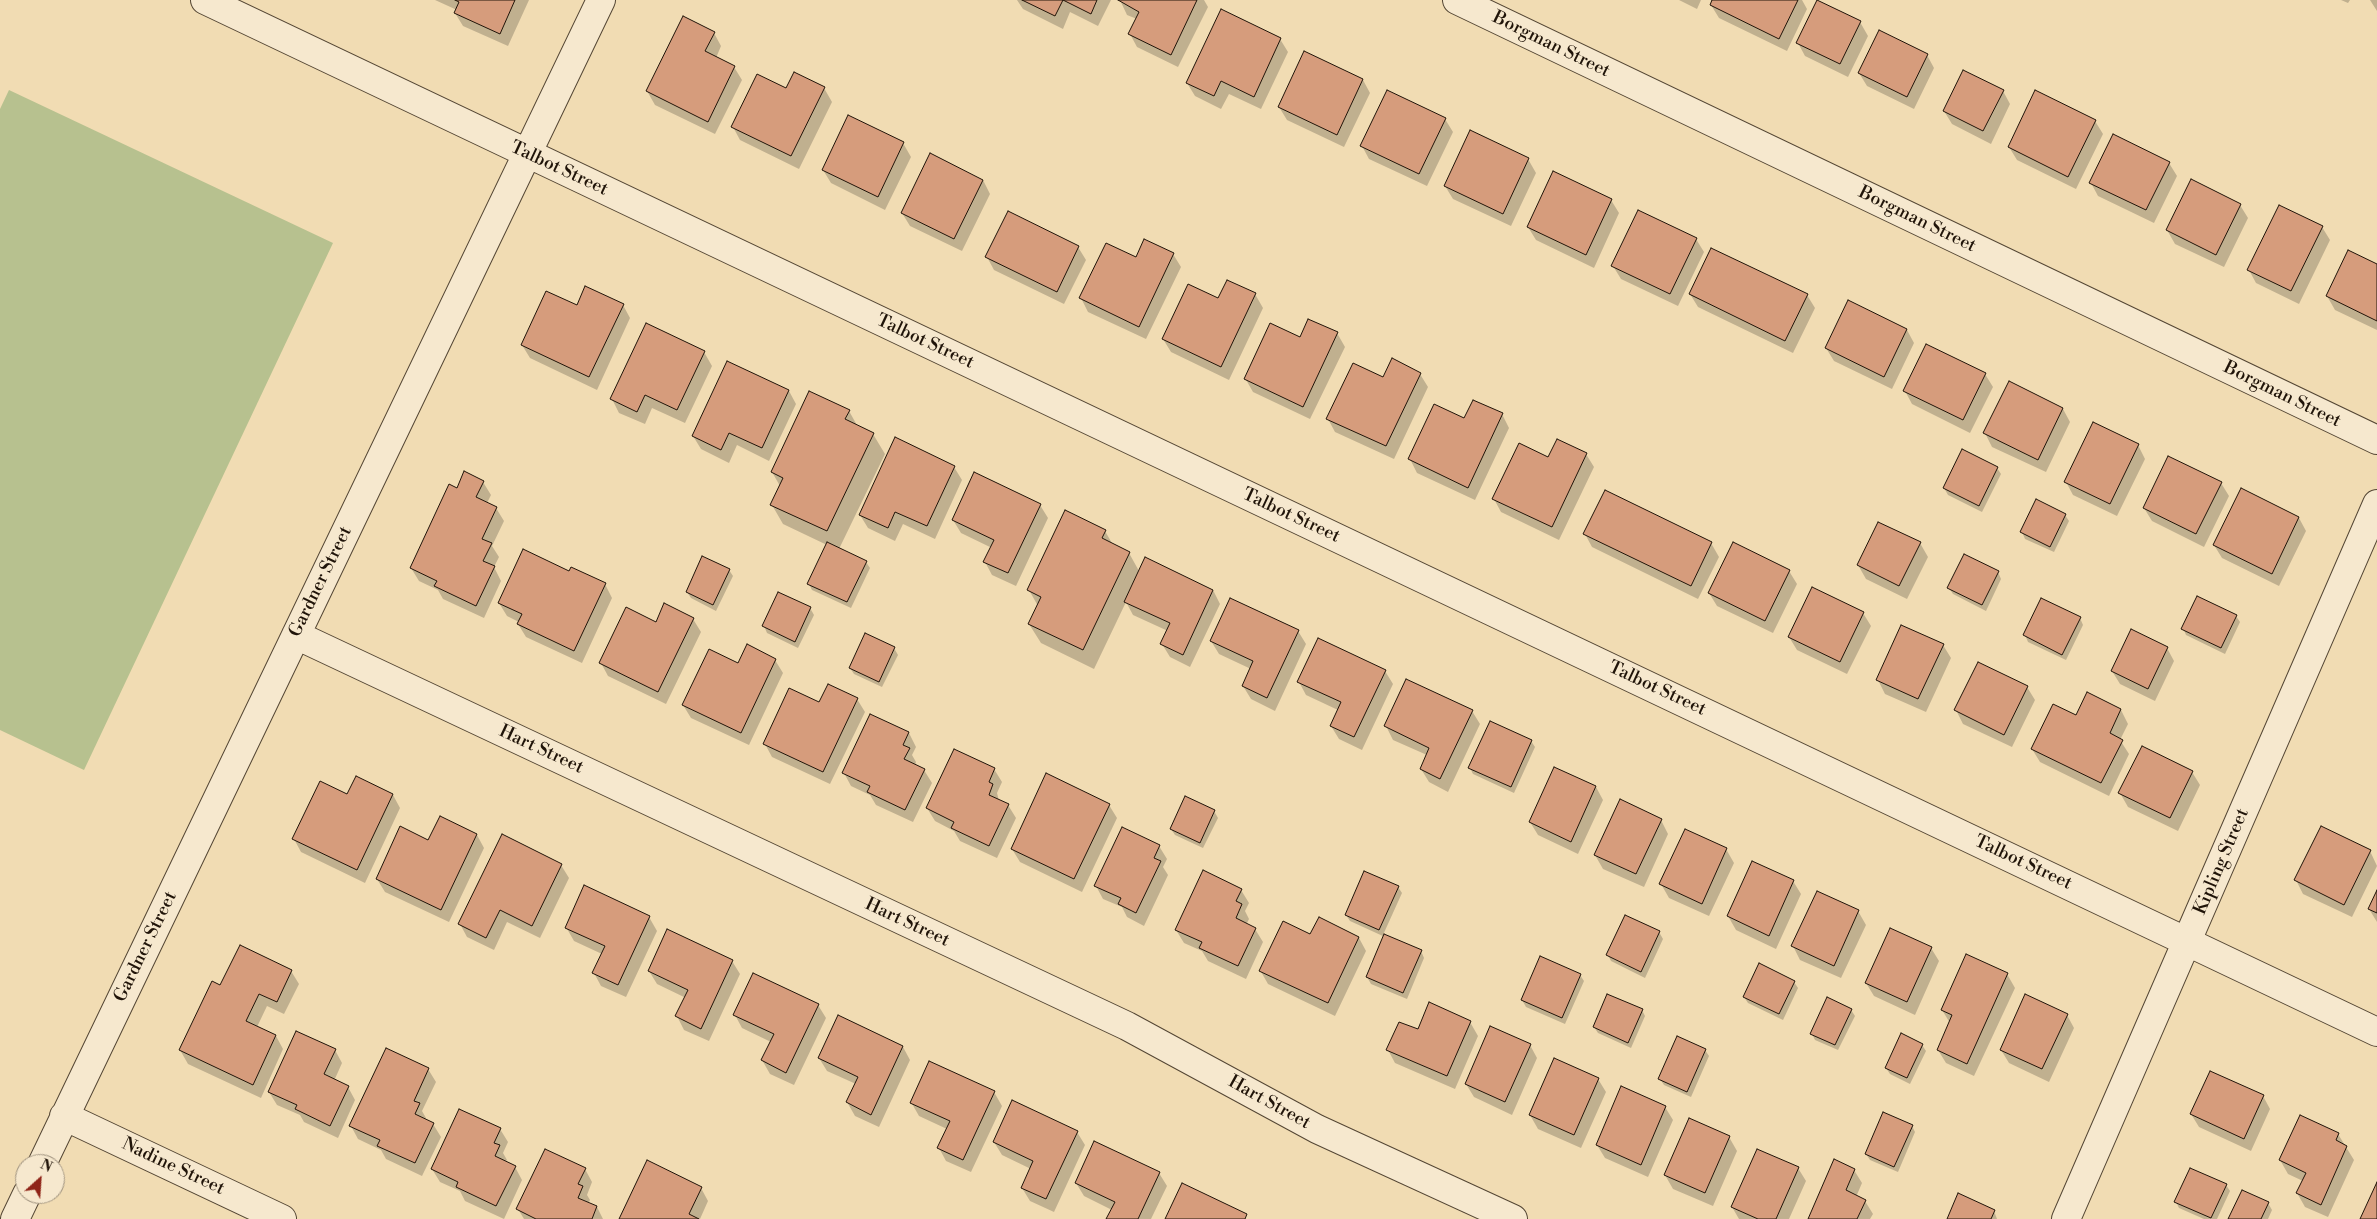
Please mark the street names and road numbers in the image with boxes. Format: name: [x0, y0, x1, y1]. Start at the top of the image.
street label: Borgman Street: [1489, 7, 1613, 83]
street label: Talbot Street: [507, 137, 611, 201]
street label: Borgman Street: [1855, 182, 1979, 258]
street label: Talbot Street: [873, 310, 977, 374]
street label: Borgman Street: [2220, 357, 2344, 433]
street label: Talbot Street: [1239, 484, 1343, 548]
street label: Gardner Street: [285, 523, 357, 641]
street label: Talbot Street: [1605, 657, 1709, 721]
street label: Hart Street: [495, 721, 587, 779]
street label: Kipling Street: [2190, 806, 2254, 918]
street label: Talbot Street: [1971, 831, 2075, 895]
street label: Gardner Street: [110, 888, 182, 1006]
street label: Hart Street: [861, 894, 953, 952]
street label: Hart Street: [1224, 1072, 1314, 1134]
street label: Nadine Street: [118, 1134, 228, 1200]

